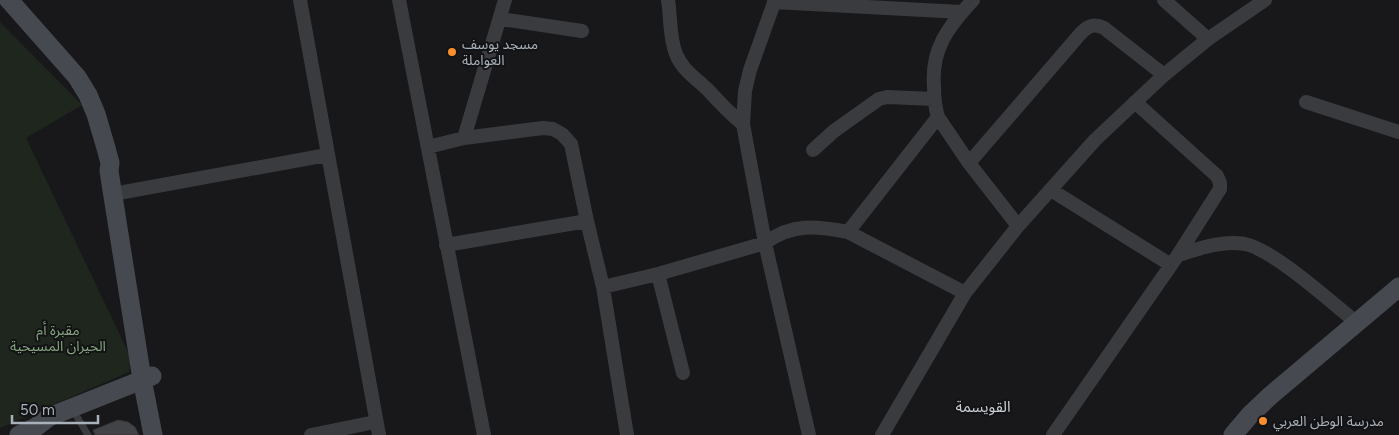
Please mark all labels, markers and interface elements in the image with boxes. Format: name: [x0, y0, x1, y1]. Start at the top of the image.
place label: مسجد يوسف العواملة: [462, 36, 538, 69]
marker: مسجد يوسف العواملة: [446, 46, 458, 58]
park label: مقبرة أم الحيران المسيحية: [10, 321, 106, 355]
scale bar: [12, 392, 99, 424]
district label: القويسمة: [955, 398, 1011, 416]
text: 50 m: [20, 401, 55, 419]
place label: مدرسة الوطن العربي: [1273, 413, 1384, 432]
marker: مدرسة الوطن العربي: [1257, 415, 1269, 427]

